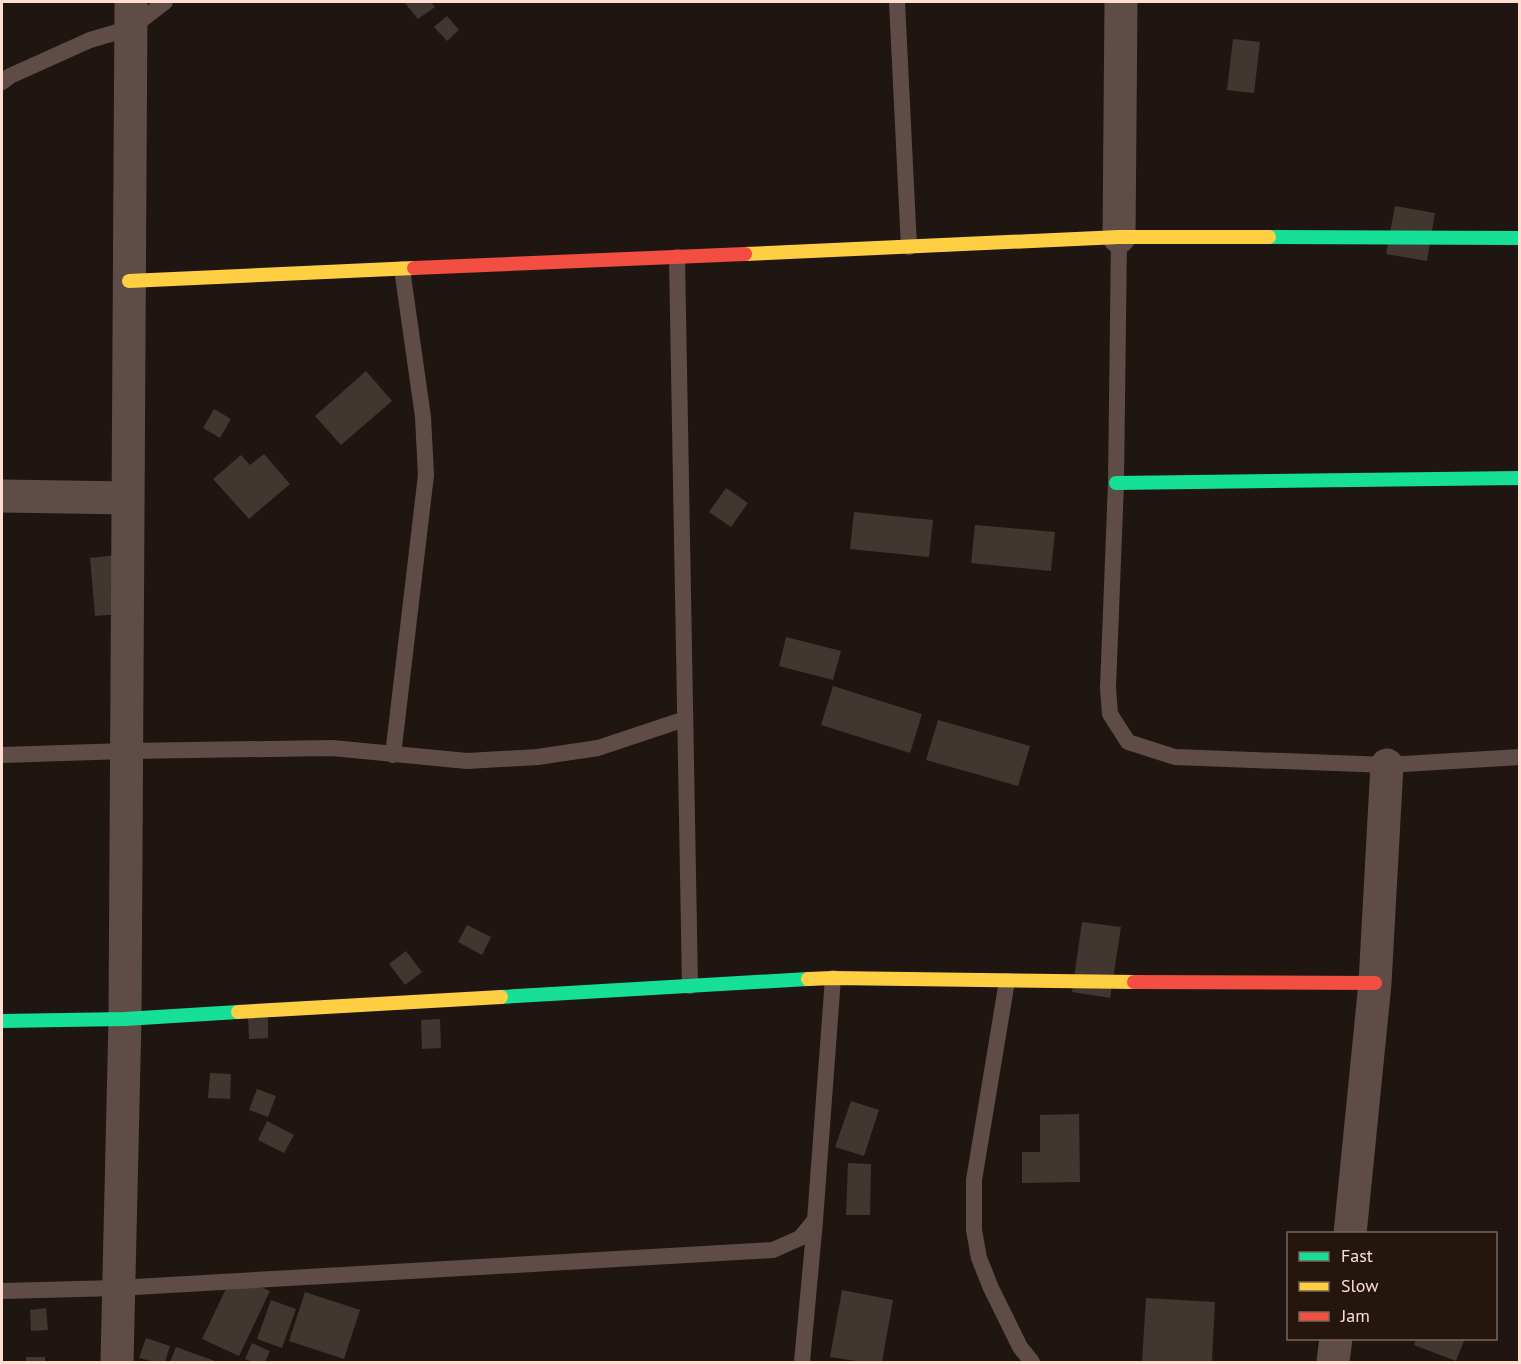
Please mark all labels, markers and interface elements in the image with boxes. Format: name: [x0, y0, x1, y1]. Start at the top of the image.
legend: [1287, 1232, 1497, 1340]
text: Fast: [1341, 1244, 1373, 1267]
text: Slow: [1341, 1274, 1379, 1297]
text: Jam: [1340, 1304, 1370, 1327]

